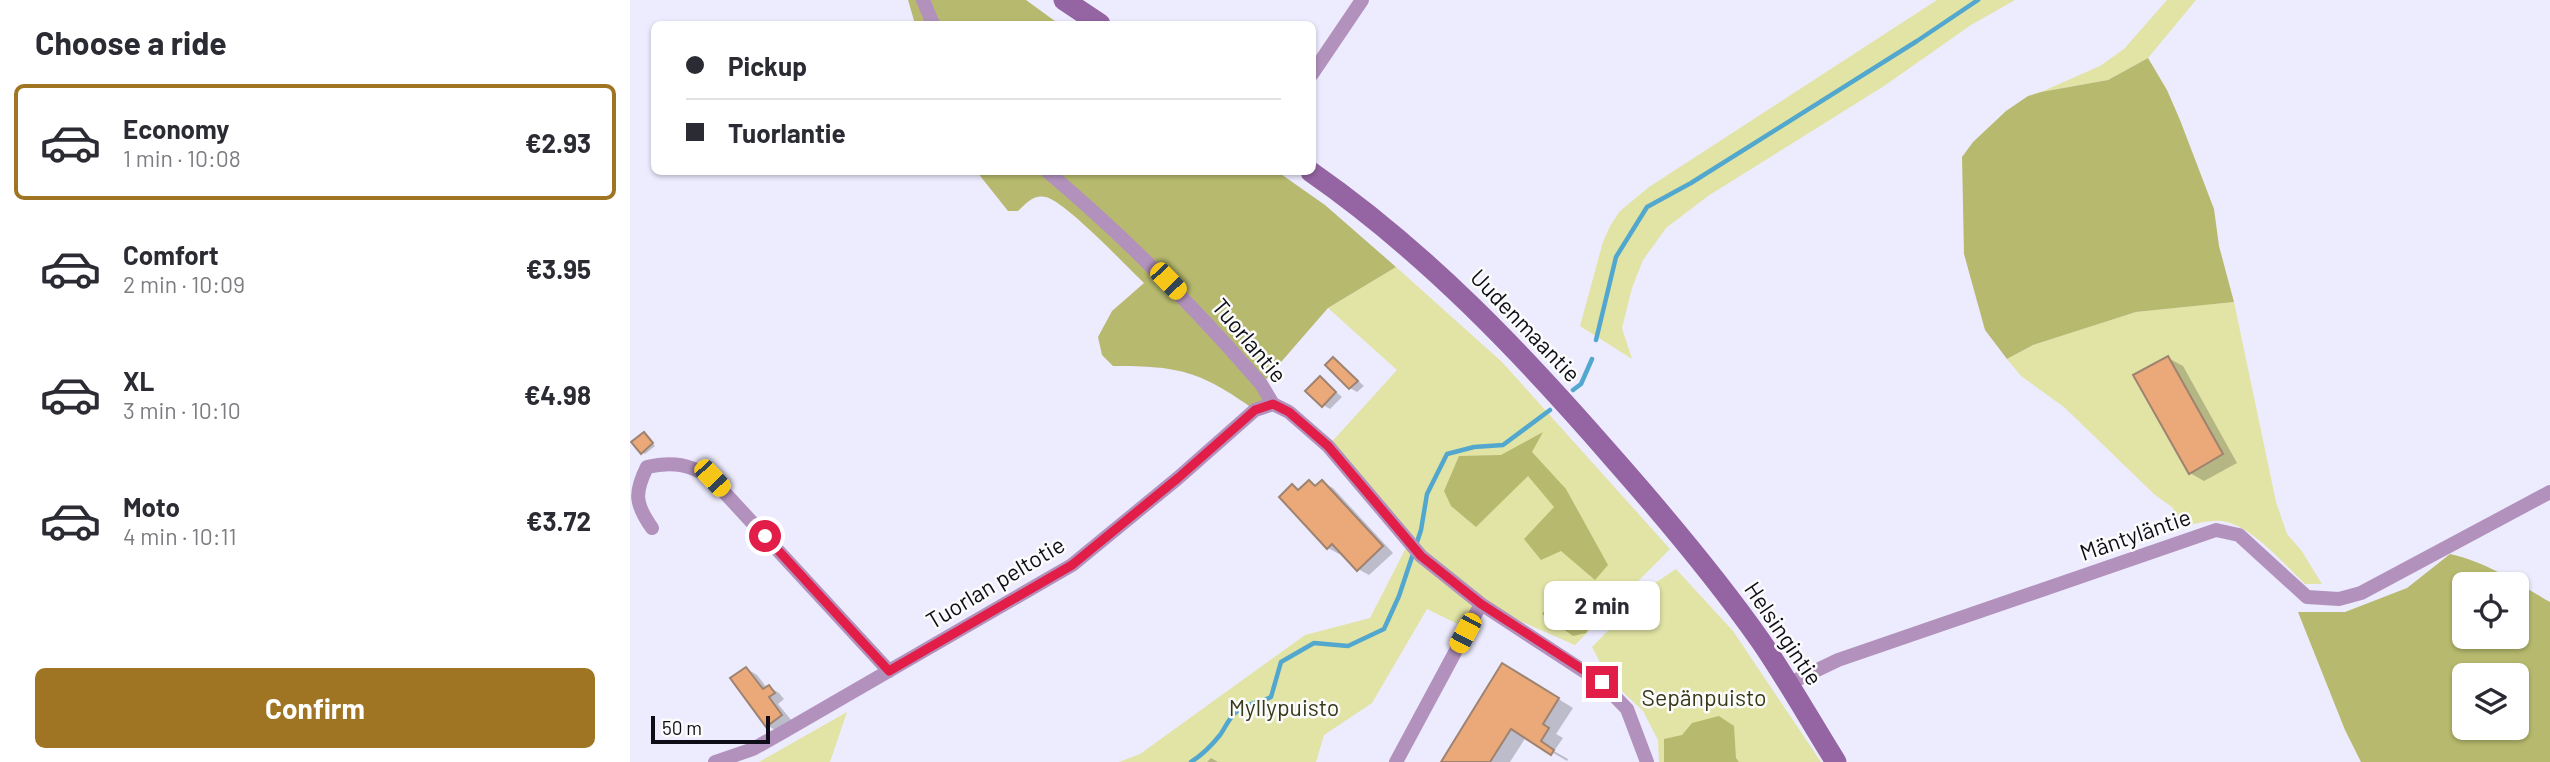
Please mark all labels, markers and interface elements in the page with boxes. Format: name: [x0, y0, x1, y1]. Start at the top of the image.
text: Choose a ride: [35, 23, 227, 61]
text: Pickup: [728, 50, 807, 81]
icon: car: [39, 111, 102, 174]
text: Economy: [123, 113, 229, 144]
text: Tuorlantie: [728, 117, 846, 148]
text: €2.93: [525, 127, 591, 158]
text: 1 min · 10:08: [123, 144, 241, 172]
icon: car: [39, 237, 102, 300]
text: Comfort: [123, 239, 219, 270]
text: €3.95: [526, 253, 591, 284]
car: [1146, 259, 1191, 303]
street label: Uudenmaantie: [1465, 263, 1587, 387]
text: 2 min · 10:09: [123, 270, 245, 298]
street label: Tuorlantie: [1207, 292, 1293, 388]
icon: car: [39, 363, 102, 426]
text: XL: [123, 365, 154, 396]
text: €4.98: [524, 379, 591, 410]
text: 3 min · 10:10: [123, 396, 241, 424]
car: [690, 455, 735, 501]
icon: car: [39, 489, 102, 552]
text: Moto: [123, 491, 180, 522]
street label: Mäntyläntie: [2076, 502, 2194, 566]
text: €3.72: [526, 505, 591, 536]
route start: [749, 520, 781, 552]
text: 4 min · 10:11: [123, 522, 237, 550]
street label: Tuorlan peltotie: [921, 530, 1069, 634]
map controls: [2452, 572, 2529, 740]
button: locate: [2452, 572, 2529, 649]
street label: Helsingintie: [1739, 576, 1829, 690]
callout: 2 min: [1544, 580, 1660, 630]
text: 2 min: [1574, 591, 1630, 619]
car: [1446, 610, 1485, 656]
button: layers: [2452, 663, 2529, 740]
route end: [1586, 666, 1618, 698]
button: Confirm: [35, 668, 595, 748]
park label: Sepänpuisto: [1641, 683, 1767, 711]
park label: Myllypuisto: [1229, 693, 1339, 721]
scale bar: [651, 713, 770, 745]
text: 50 m: [662, 716, 702, 739]

